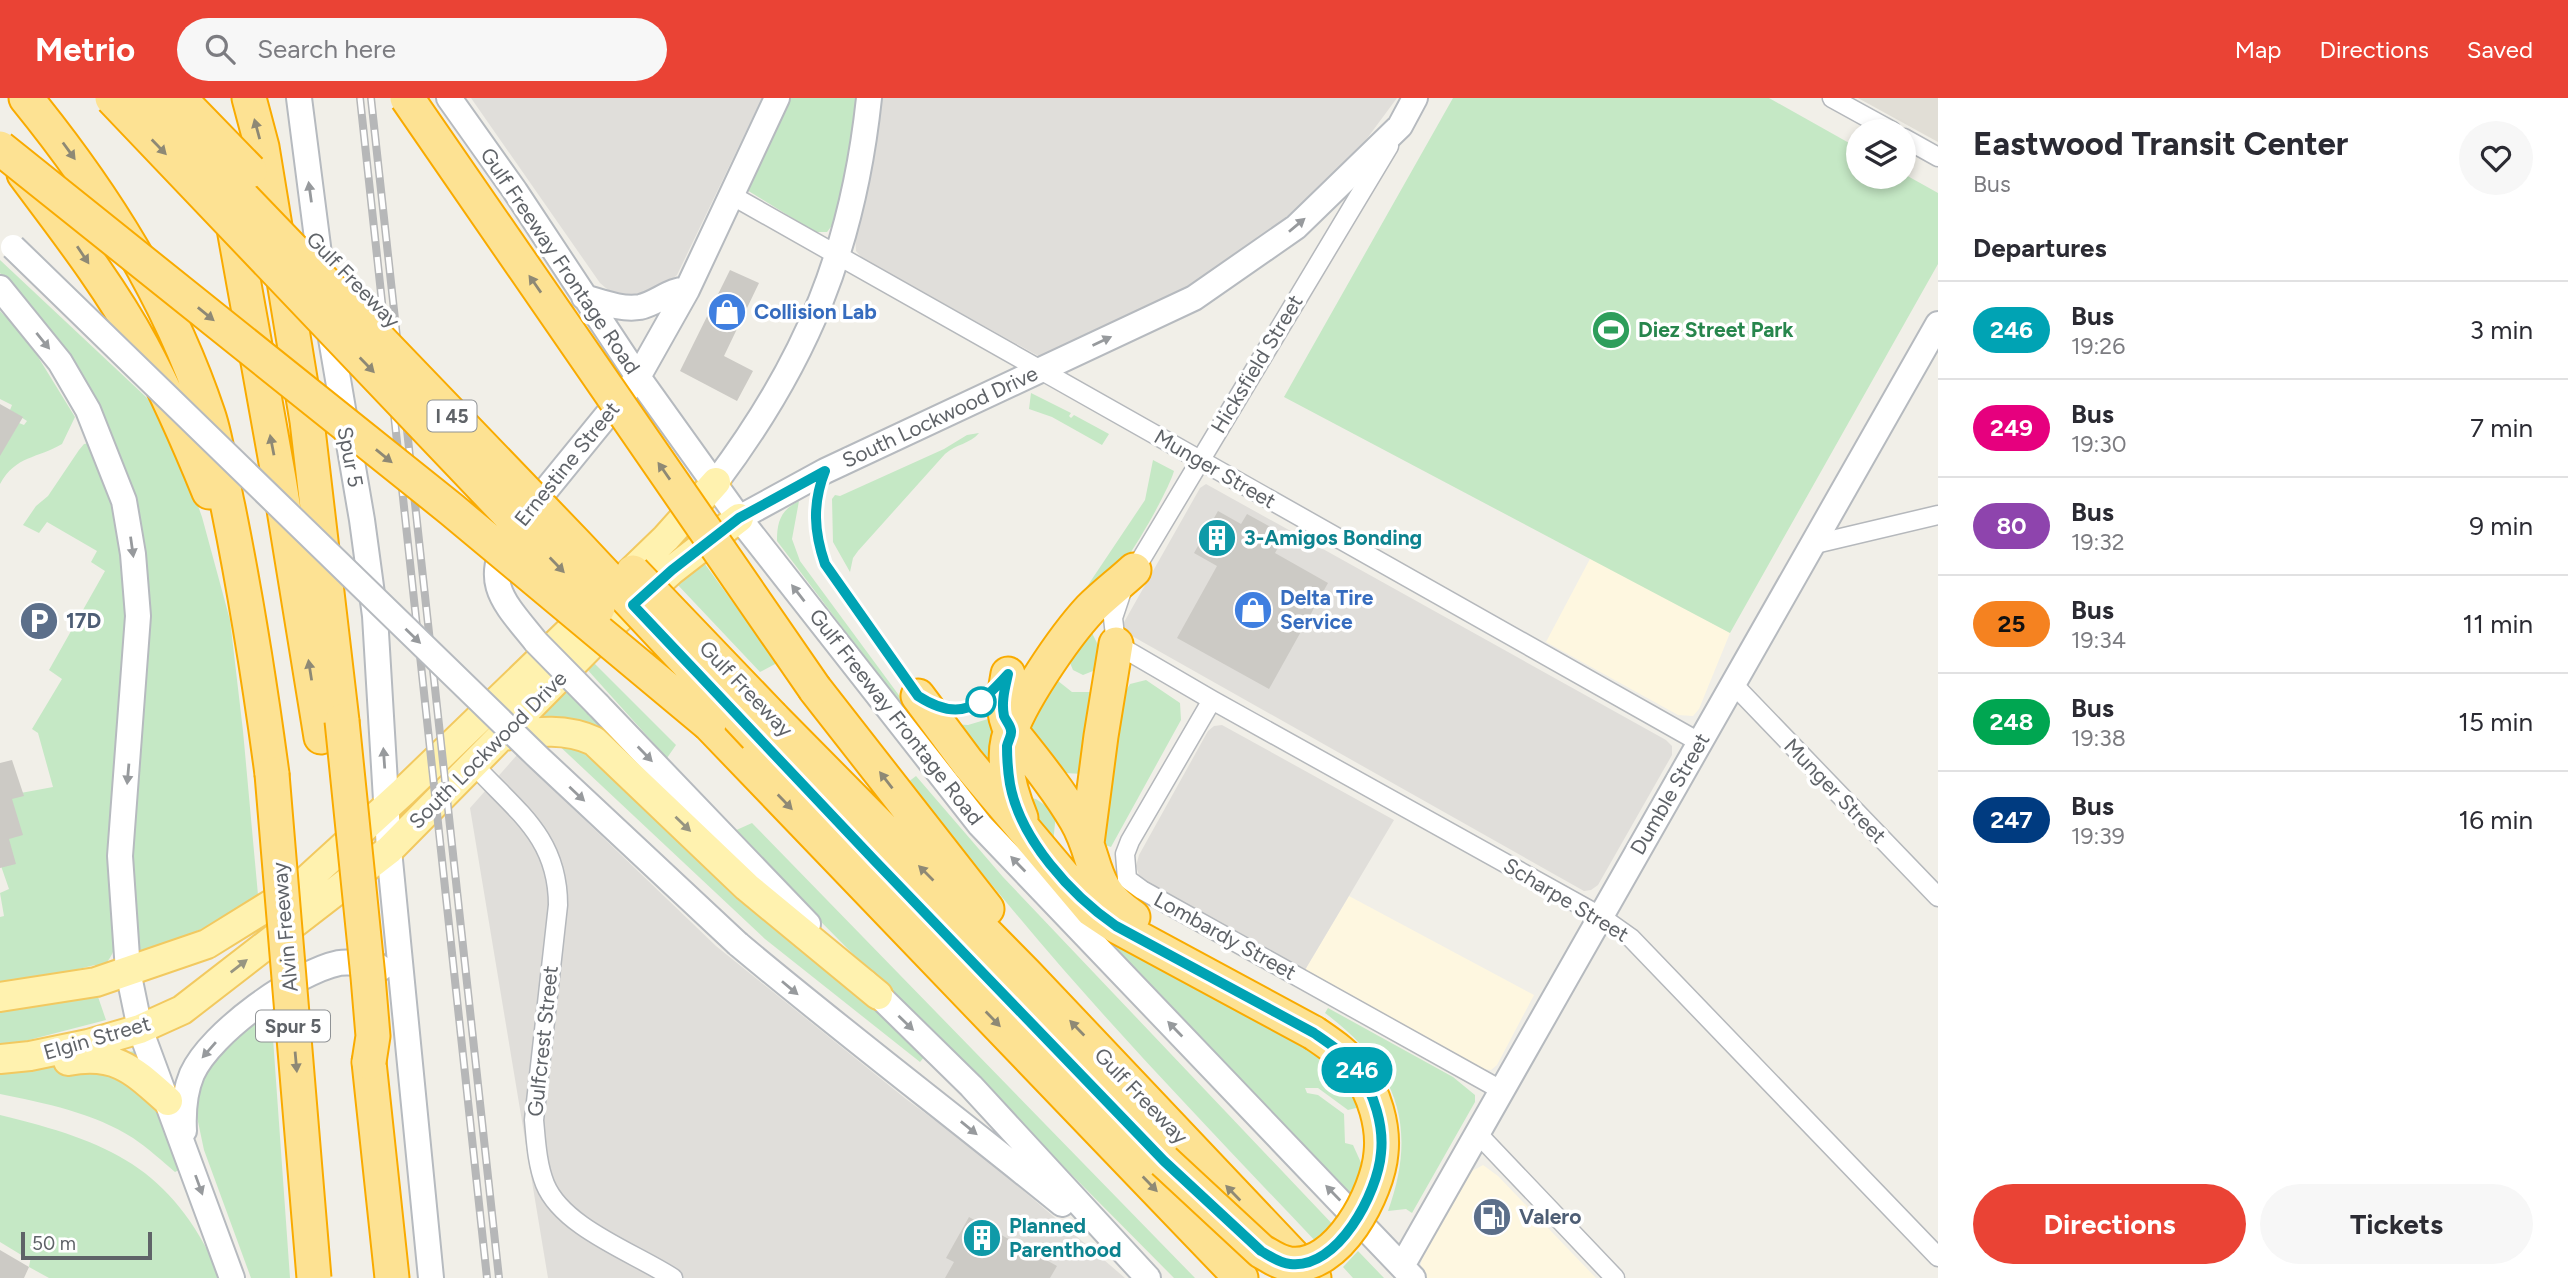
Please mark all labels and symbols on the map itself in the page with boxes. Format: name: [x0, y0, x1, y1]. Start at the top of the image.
one-way arrow: [251, 118, 262, 140]
one-way arrow: [151, 139, 167, 156]
one-way arrow: [62, 142, 76, 160]
street label: Gulf Freeway Frontage Road: [475, 143, 646, 379]
one-way arrow: [304, 181, 315, 203]
one-way arrow: [1288, 217, 1306, 233]
street label: Gulf Freeway: [301, 226, 405, 333]
one-way arrow: [76, 246, 89, 265]
one-way arrow: [528, 275, 542, 293]
street label: Hicksfield Street: [1205, 290, 1308, 437]
shop icon: Collision Lab: [706, 291, 748, 333]
place label: Collision Lab: [754, 299, 877, 324]
one-way arrow: [196, 306, 214, 321]
sports icon: Diez Street Park: [1590, 309, 1632, 351]
place label: Diez Street Park: [1638, 317, 1794, 342]
one-way arrow: [35, 332, 50, 349]
one-way arrow: [1092, 335, 1112, 346]
one-way arrow: [358, 357, 375, 374]
street label: South Lockwood Drive: [838, 360, 1042, 473]
street label: Ernestine Street: [509, 397, 624, 531]
road number: I 45: [428, 400, 476, 432]
street label: Spur 5: [332, 424, 369, 489]
street label: Munger Street: [1150, 424, 1280, 513]
one-way arrow: [267, 434, 278, 456]
one-way arrow: [374, 448, 392, 463]
one-way arrow: [657, 462, 671, 480]
building icon: 3-Amigos Bonding: [1196, 517, 1238, 559]
place label: 3-Amigos Bonding: [1244, 525, 1422, 550]
one-way arrow: [126, 536, 137, 558]
one-way arrow: [549, 557, 566, 574]
one-way arrow: [790, 584, 805, 602]
place label: Delta Tire Service: [1280, 585, 1374, 634]
shop icon: Delta Tire Service: [1232, 589, 1274, 631]
parking icon: 17D: [18, 600, 60, 642]
street label: Gulf Freeway Frontage Road: [804, 604, 989, 830]
place label: 17D: [66, 608, 101, 633]
one-way arrow: [404, 628, 421, 644]
street label: Gulf Freeway: [694, 635, 798, 742]
one-way arrow: [304, 659, 315, 681]
street label: South Lockwood Drive: [404, 666, 572, 834]
unlabelled marker: [966, 687, 996, 717]
street label: Dumble Street: [1625, 728, 1715, 859]
street label: Munger Street: [1779, 733, 1892, 848]
one-way arrow: [637, 745, 653, 762]
one-way arrow: [378, 746, 389, 768]
one-way arrow: [122, 763, 133, 785]
one-way arrow: [879, 771, 894, 789]
one-way arrow: [568, 786, 586, 802]
one-way arrow: [776, 793, 792, 810]
one-way arrow: [674, 816, 691, 833]
street label: Scharpe Street: [1499, 852, 1633, 947]
one-way arrow: [1009, 856, 1026, 873]
street label: Alvin Freeway: [266, 861, 303, 993]
one-way arrow: [918, 865, 935, 882]
street label: Lombardy Street: [1150, 886, 1301, 985]
one-way arrow: [229, 959, 247, 974]
street label: Gulfcrest Street: [522, 964, 563, 1118]
one-way arrow: [781, 980, 799, 996]
street label: Elgin Street: [41, 1010, 153, 1065]
road number: Spur 5: [256, 1010, 330, 1042]
one-way arrow: [984, 1011, 1001, 1028]
one-way arrow: [897, 1014, 914, 1030]
one-way arrow: [1069, 1020, 1085, 1037]
one-way arrow: [1167, 1020, 1184, 1037]
one-way arrow: [202, 1041, 218, 1058]
street label: Gulf Freeway: [1089, 1042, 1193, 1149]
line badge: 246: [1317, 1047, 1397, 1093]
one-way arrow: [291, 1051, 302, 1073]
one-way arrow: [959, 1121, 977, 1136]
one-way arrow: [194, 1174, 205, 1195]
one-way arrow: [1142, 1175, 1159, 1192]
one-way arrow: [1226, 1185, 1242, 1202]
one-way arrow: [1325, 1185, 1341, 1202]
fuel station icon: Valero: [1471, 1196, 1513, 1238]
place label: Valero: [1519, 1204, 1581, 1229]
place label: Planned Parenthood: [1009, 1213, 1121, 1262]
building icon: Planned Parenthood: [961, 1217, 1003, 1259]
scale bar: [21, 1229, 152, 1261]

